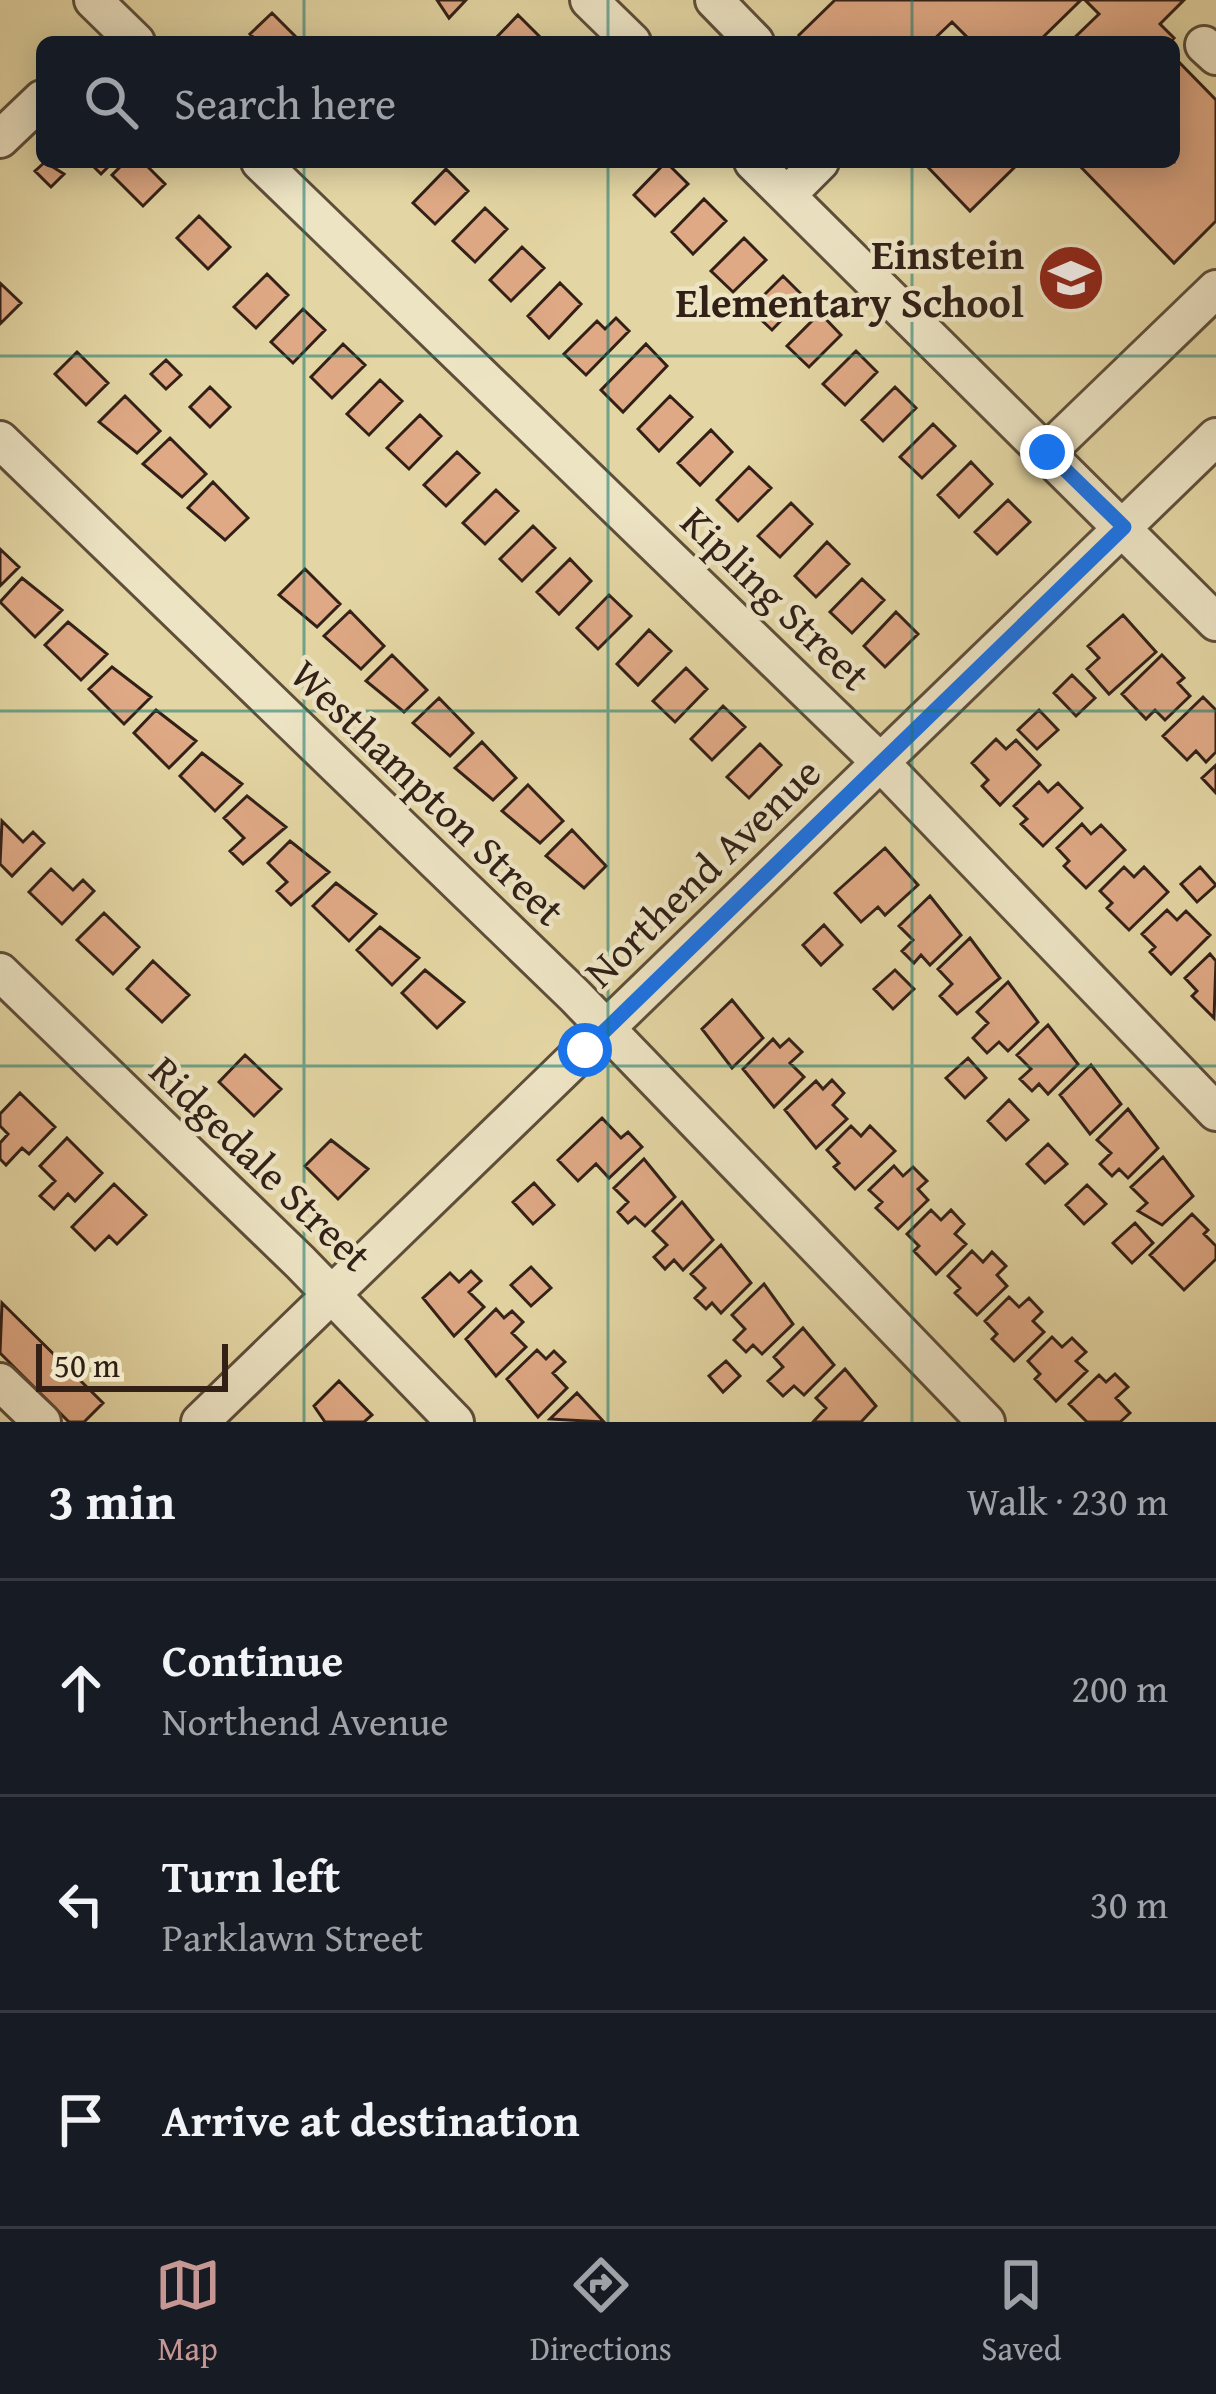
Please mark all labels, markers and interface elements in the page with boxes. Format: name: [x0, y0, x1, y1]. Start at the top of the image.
search box: [36, 36, 1180, 168]
icon: search: [78, 69, 144, 135]
text: Search here: [174, 70, 396, 135]
place label: Einstein Elementary School: [676, 223, 1024, 332]
school or university icon: Einstein Elementary School: [1036, 243, 1106, 313]
route end: [1020, 425, 1074, 479]
street label: Kipling Street: [668, 491, 885, 704]
street label: Westhampton Street: [277, 644, 580, 939]
street label: Northend Avenue: [569, 743, 834, 1001]
route start: [558, 1023, 612, 1077]
street label: Ridgedale Street: [136, 1041, 386, 1285]
scale bar: [36, 1338, 228, 1391]
text: 50 m: [54, 1341, 120, 1389]
text: 3 min: [48, 1463, 175, 1538]
text: Walk · 230 m: [967, 1472, 1168, 1529]
text: Continue: [162, 1627, 343, 1692]
icon: ahead: [48, 1655, 114, 1721]
text: 200 m: [1071, 1659, 1168, 1716]
text: Northend Avenue: [162, 1692, 449, 1749]
text: Turn left: [162, 1843, 340, 1908]
icon: left: [48, 1871, 114, 1937]
text: 30 m: [1090, 1875, 1168, 1932]
text: Parklawn Street: [162, 1908, 423, 1965]
icon: arrive: [48, 2087, 114, 2153]
text: Arrive at destination: [162, 2087, 580, 2152]
tab: Map: [155, 2252, 221, 2372]
tab: Directions: [530, 2252, 672, 2372]
tab: Saved: [981, 2252, 1061, 2372]

